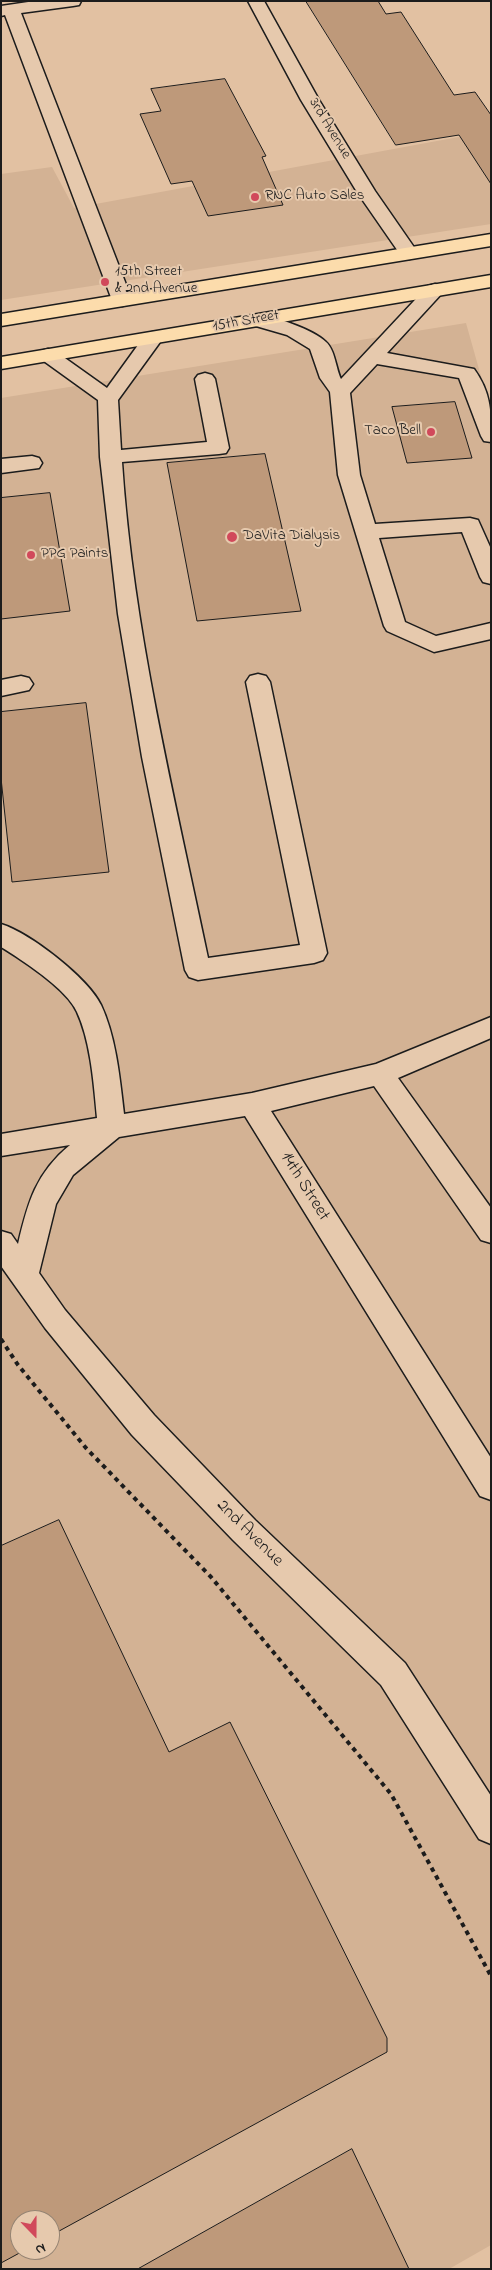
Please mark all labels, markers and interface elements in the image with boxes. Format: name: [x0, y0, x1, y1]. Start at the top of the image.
street label: 3rd Avenue: [304, 95, 354, 163]
place label: RNC Auto Sales: [265, 188, 364, 206]
marker: RNC Auto Sales: [249, 191, 261, 203]
place label: 15th Street & 2nd Avenue: [115, 264, 197, 299]
marker: 15th Street & 2nd Avenue: [99, 276, 111, 288]
street label: 15th Street: [211, 307, 281, 337]
place label: Taco Bell: [364, 423, 421, 441]
marker: Taco Bell: [425, 426, 437, 438]
place label: DaVita Dialysis: [243, 528, 340, 546]
marker: DaVita Dialysis: [225, 530, 239, 544]
place label: PPG Paints: [41, 546, 108, 564]
marker: PPG Paints: [25, 549, 37, 561]
street label: 14th Street: [274, 1148, 334, 1226]
street label: 2nd Avenue: [211, 1496, 287, 1572]
north arrow: [10, 2210, 60, 2260]
text: N: [32, 2237, 49, 2260]

